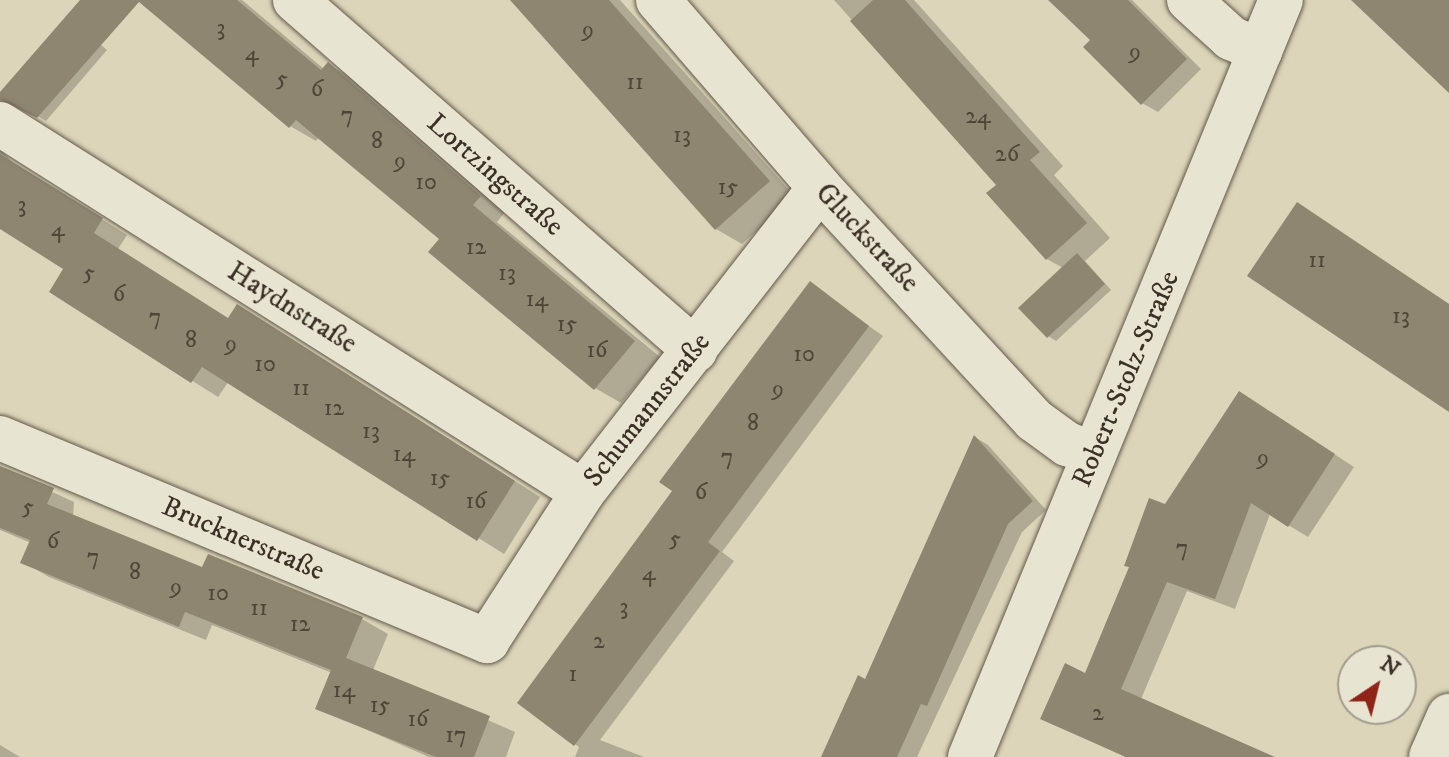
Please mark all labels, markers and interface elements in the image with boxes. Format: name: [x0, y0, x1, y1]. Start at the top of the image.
house number: 3: [217, 15, 225, 43]
house number: 9: [582, 17, 594, 45]
house number: 9: [1129, 39, 1141, 67]
house number: 4: [245, 40, 259, 68]
house number: 5: [276, 66, 288, 94]
house number: 11: [626, 69, 644, 97]
house number: 6: [311, 76, 323, 104]
house number: 7: [341, 102, 353, 130]
house number: 24: [965, 103, 991, 131]
street label: Lortzingstraße: [420, 107, 570, 243]
house number: 13: [673, 122, 691, 150]
house number: 8: [371, 128, 383, 156]
house number: 26: [995, 141, 1019, 169]
house number: 9: [394, 148, 406, 176]
house number: 10: [415, 169, 437, 197]
house number: 15: [718, 174, 738, 202]
street label: Gluckstraße: [808, 177, 926, 299]
house number: 3: [18, 192, 26, 220]
house number: 4: [51, 216, 65, 244]
house number: 12: [466, 234, 486, 262]
house number: 11: [1308, 247, 1326, 275]
street label: Haydnstraße: [221, 255, 363, 361]
house number: 5: [83, 260, 95, 288]
house number: 13: [498, 260, 516, 288]
street label: Robert-Stolz-Straße: [1065, 266, 1187, 492]
house number: 6: [113, 281, 125, 309]
house number: 14: [526, 286, 548, 314]
house number: 13: [1392, 303, 1410, 331]
house number: 7: [149, 304, 161, 332]
house number: 15: [557, 311, 577, 339]
street label: Schumannstraße: [576, 326, 718, 494]
house number: 8: [185, 327, 197, 355]
house number: 9: [225, 331, 237, 359]
house number: 16: [586, 337, 608, 365]
house number: 10: [793, 341, 815, 369]
house number: 10: [254, 351, 276, 379]
house number: 11: [292, 375, 310, 403]
house number: 9: [772, 376, 784, 404]
house number: 12: [324, 395, 344, 423]
house number: 8: [747, 410, 759, 438]
house number: 13: [362, 418, 380, 446]
house number: 14: [393, 441, 415, 469]
house number: 7: [721, 444, 733, 472]
house number: 9: [1257, 445, 1269, 473]
house number: 15: [430, 465, 450, 493]
house number: 6: [695, 479, 707, 507]
house number: 16: [465, 488, 487, 516]
street label: Brucknerstraße: [157, 490, 329, 588]
house number: 5: [22, 494, 34, 522]
house number: 5: [669, 526, 681, 554]
house number: 6: [47, 528, 59, 556]
house number: 7: [1176, 535, 1188, 563]
house number: 7: [87, 544, 99, 572]
house number: 8: [129, 559, 141, 587]
house number: 4: [642, 560, 656, 588]
house number: 9: [170, 574, 182, 602]
house number: 10: [207, 580, 229, 608]
house number: 3: [620, 594, 628, 622]
house number: 11: [250, 595, 268, 623]
house number: 12: [290, 611, 310, 639]
house number: 2: [593, 628, 605, 656]
north arrow: [1337, 645, 1417, 725]
text: N: [1375, 650, 1405, 683]
house number: 1: [569, 661, 577, 689]
house number: 14: [333, 677, 355, 705]
house number: 15: [370, 692, 390, 720]
house number: 2: [1092, 700, 1104, 728]
house number: 16: [407, 706, 429, 734]
house number: 17: [445, 722, 467, 750]

